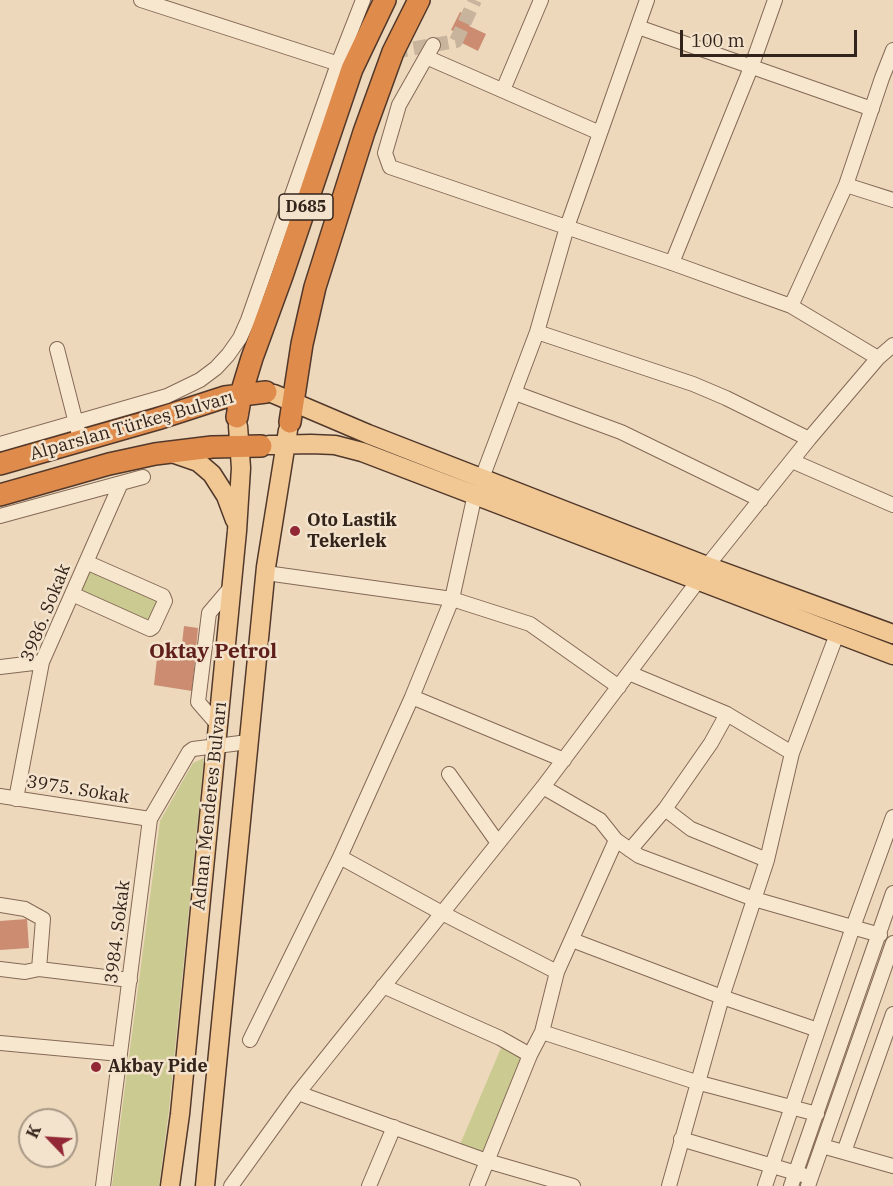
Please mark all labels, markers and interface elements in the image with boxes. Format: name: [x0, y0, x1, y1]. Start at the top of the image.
scale bar: [683, 18, 860, 56]
text: 100 m: [691, 29, 745, 52]
road number: D685: [279, 194, 333, 220]
street label: Alparslan Türkeş Bulvarı: [28, 387, 236, 465]
place label: Oto Lastik Tekerlek: [307, 510, 397, 552]
marker: Oto Lastik Tekerlek: [288, 524, 302, 538]
street label: 3986. Sokak: [17, 561, 75, 665]
district label: Oktay Petrol: [149, 639, 277, 665]
street label: Adnan Menderes Bulvarı: [188, 701, 232, 911]
street label: 3975. Sokak: [25, 771, 131, 809]
street label: 3984. Sokak: [101, 879, 135, 985]
place label: Akbay Pide: [108, 1056, 208, 1078]
marker: Akbay Pide: [89, 1060, 103, 1074]
north arrow: [18, 1108, 78, 1168]
text: K: [22, 1121, 45, 1141]

